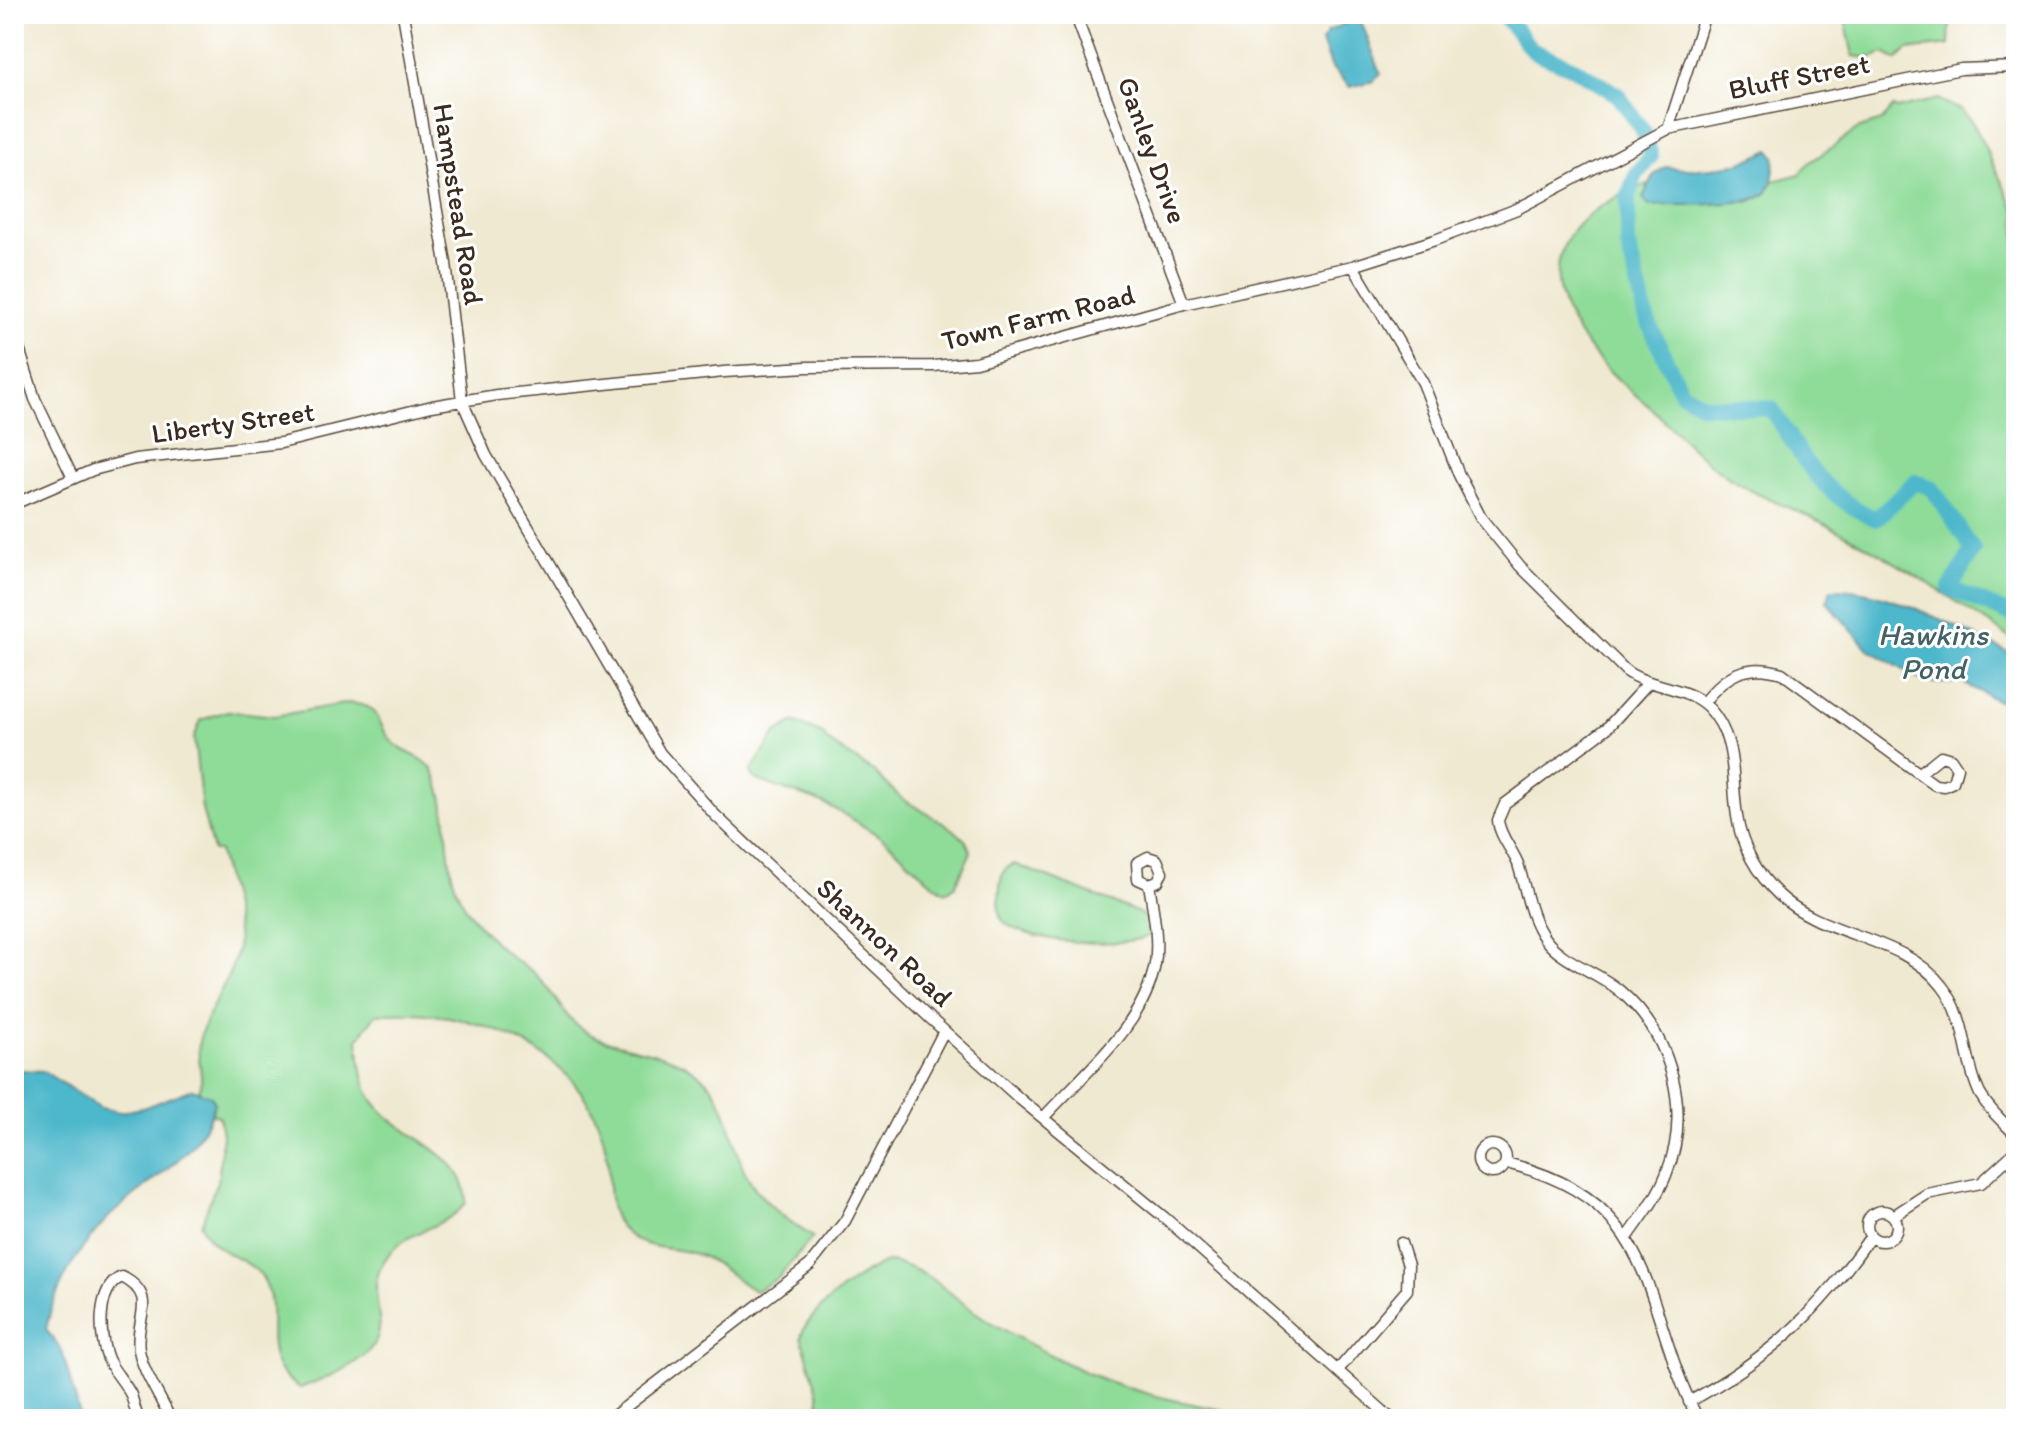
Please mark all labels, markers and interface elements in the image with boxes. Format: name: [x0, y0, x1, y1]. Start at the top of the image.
street label: Bluff Street: [1726, 46, 1872, 106]
street label: Ganley Drive: [1111, 72, 1195, 228]
street label: Hampstead Road: [426, 101, 492, 307]
street label: Town Farm Road: [938, 277, 1138, 357]
street label: Liberty Street: [149, 394, 317, 450]
water label: Hawkins Pond: [1878, 616, 1990, 687]
street label: Shannon Road: [810, 870, 960, 1014]

